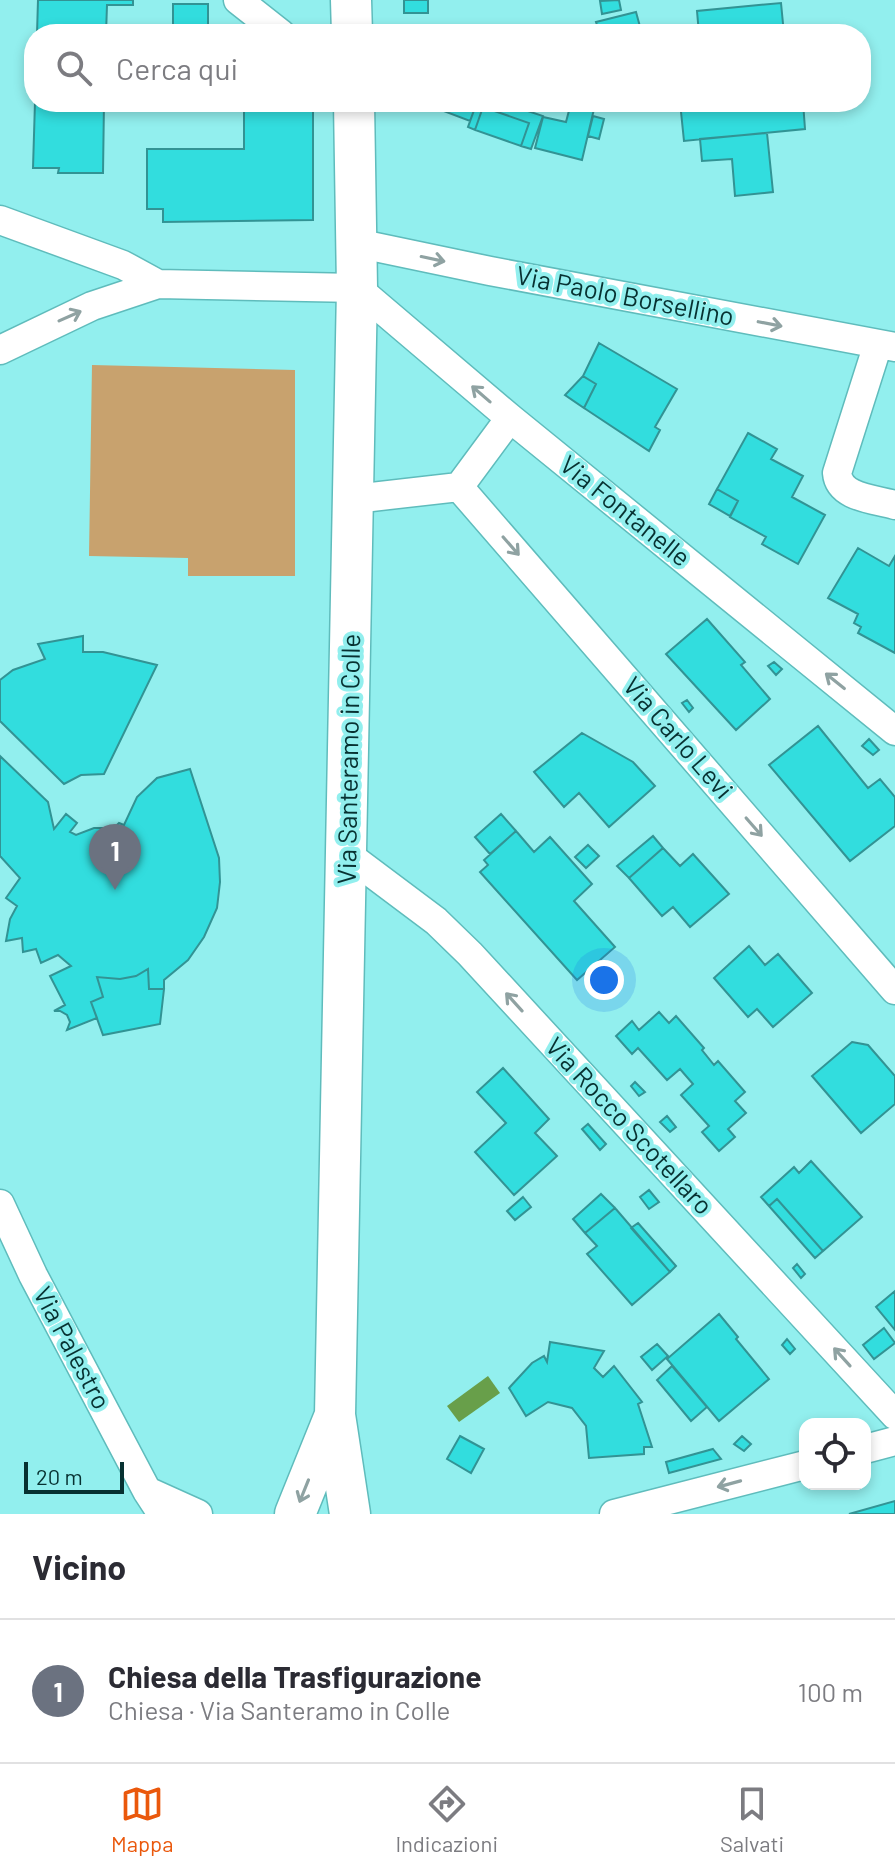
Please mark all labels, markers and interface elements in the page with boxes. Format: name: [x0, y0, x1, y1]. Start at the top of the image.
search box: [24, 24, 871, 112]
icon: search: [52, 46, 96, 90]
text: Cerca qui: [116, 50, 238, 86]
one-way arrow: [419, 252, 445, 267]
street label: Via Paolo Borsellino: [514, 258, 737, 331]
one-way arrow: [57, 307, 82, 322]
one-way arrow: [757, 317, 783, 332]
one-way arrow: [471, 385, 491, 403]
street label: Via Fontanelle: [555, 448, 697, 572]
one-way arrow: [501, 536, 519, 556]
street label: Via Santeramo in Colle: [330, 633, 365, 885]
street label: Via Carlo Levi: [618, 670, 740, 804]
one-way arrow: [825, 672, 846, 690]
one-way arrow: [745, 816, 763, 837]
pin: 1: [89, 824, 141, 890]
your location: [584, 960, 624, 1000]
one-way arrow: [505, 993, 523, 1013]
street label: Via Rocco Scotellaro: [540, 1030, 720, 1220]
street label: Via Palestro: [28, 1281, 118, 1414]
one-way arrow: [834, 1348, 852, 1368]
map controls: [799, 1418, 871, 1490]
button: locate: [799, 1418, 871, 1490]
scale bar: [24, 1458, 124, 1494]
text: 20 m: [36, 1463, 83, 1489]
one-way arrow: [296, 1478, 311, 1503]
one-way arrow: [717, 1478, 743, 1493]
text: Vicino: [32, 1546, 126, 1587]
text: Chiesa della Trasfigurazione: [108, 1658, 482, 1694]
text: 1: [53, 1676, 63, 1707]
text: 100 m: [798, 1676, 863, 1707]
text: Chiesa · Via Santeramo in Colle: [108, 1694, 450, 1725]
tab: Mappa: [111, 1782, 173, 1856]
tab: Indicazioni: [395, 1782, 498, 1856]
tab: Salvati: [720, 1782, 784, 1856]

